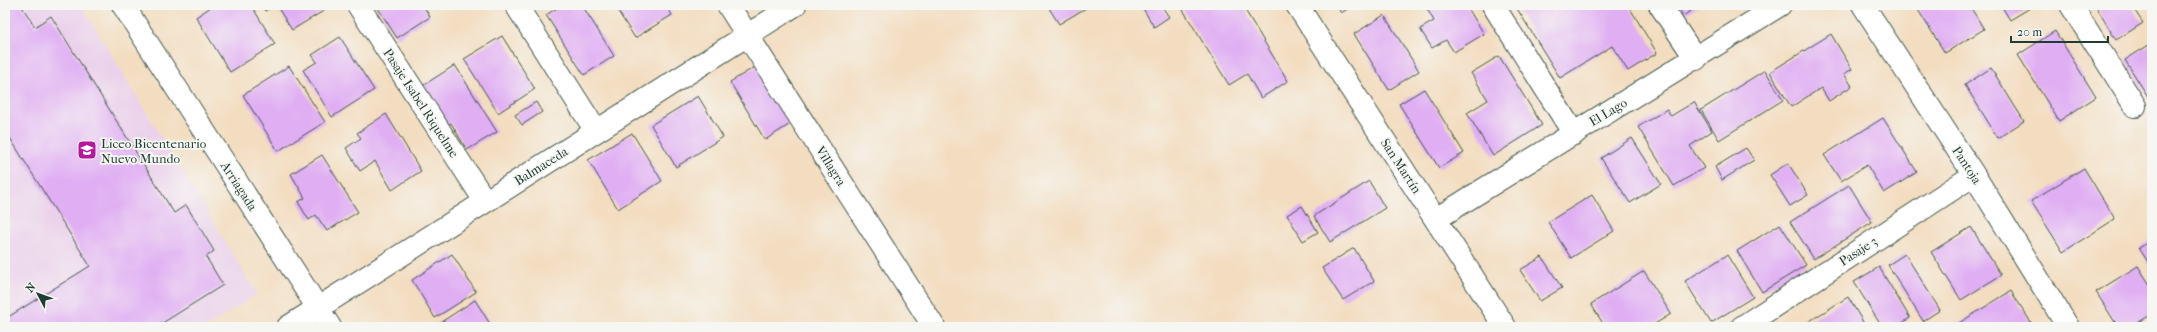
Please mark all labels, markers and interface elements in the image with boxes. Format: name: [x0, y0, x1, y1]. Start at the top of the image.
scale bar: [2011, 18, 2108, 44]
text: 20 m: [2017, 25, 2042, 39]
street label: Pasaje Isabel Riquelme: [380, 46, 462, 161]
street label: El Lago: [1586, 95, 1630, 129]
place label: Liceo Bicentenario Nuevo Mundo: [101, 136, 207, 166]
street label: San Martín: [1378, 136, 1425, 197]
school or university icon: Liceo Bicentenario Nuevo Mundo: [76, 139, 98, 161]
street label: Balmaceda: [512, 143, 571, 188]
street label: Villagra: [812, 143, 850, 189]
street label: Pantoja: [1949, 143, 1985, 187]
street label: Arriagada: [217, 158, 261, 214]
street label: Pasaje 3: [1836, 233, 1880, 269]
north arrow: [18, 274, 58, 314]
text: N: [23, 280, 39, 295]

